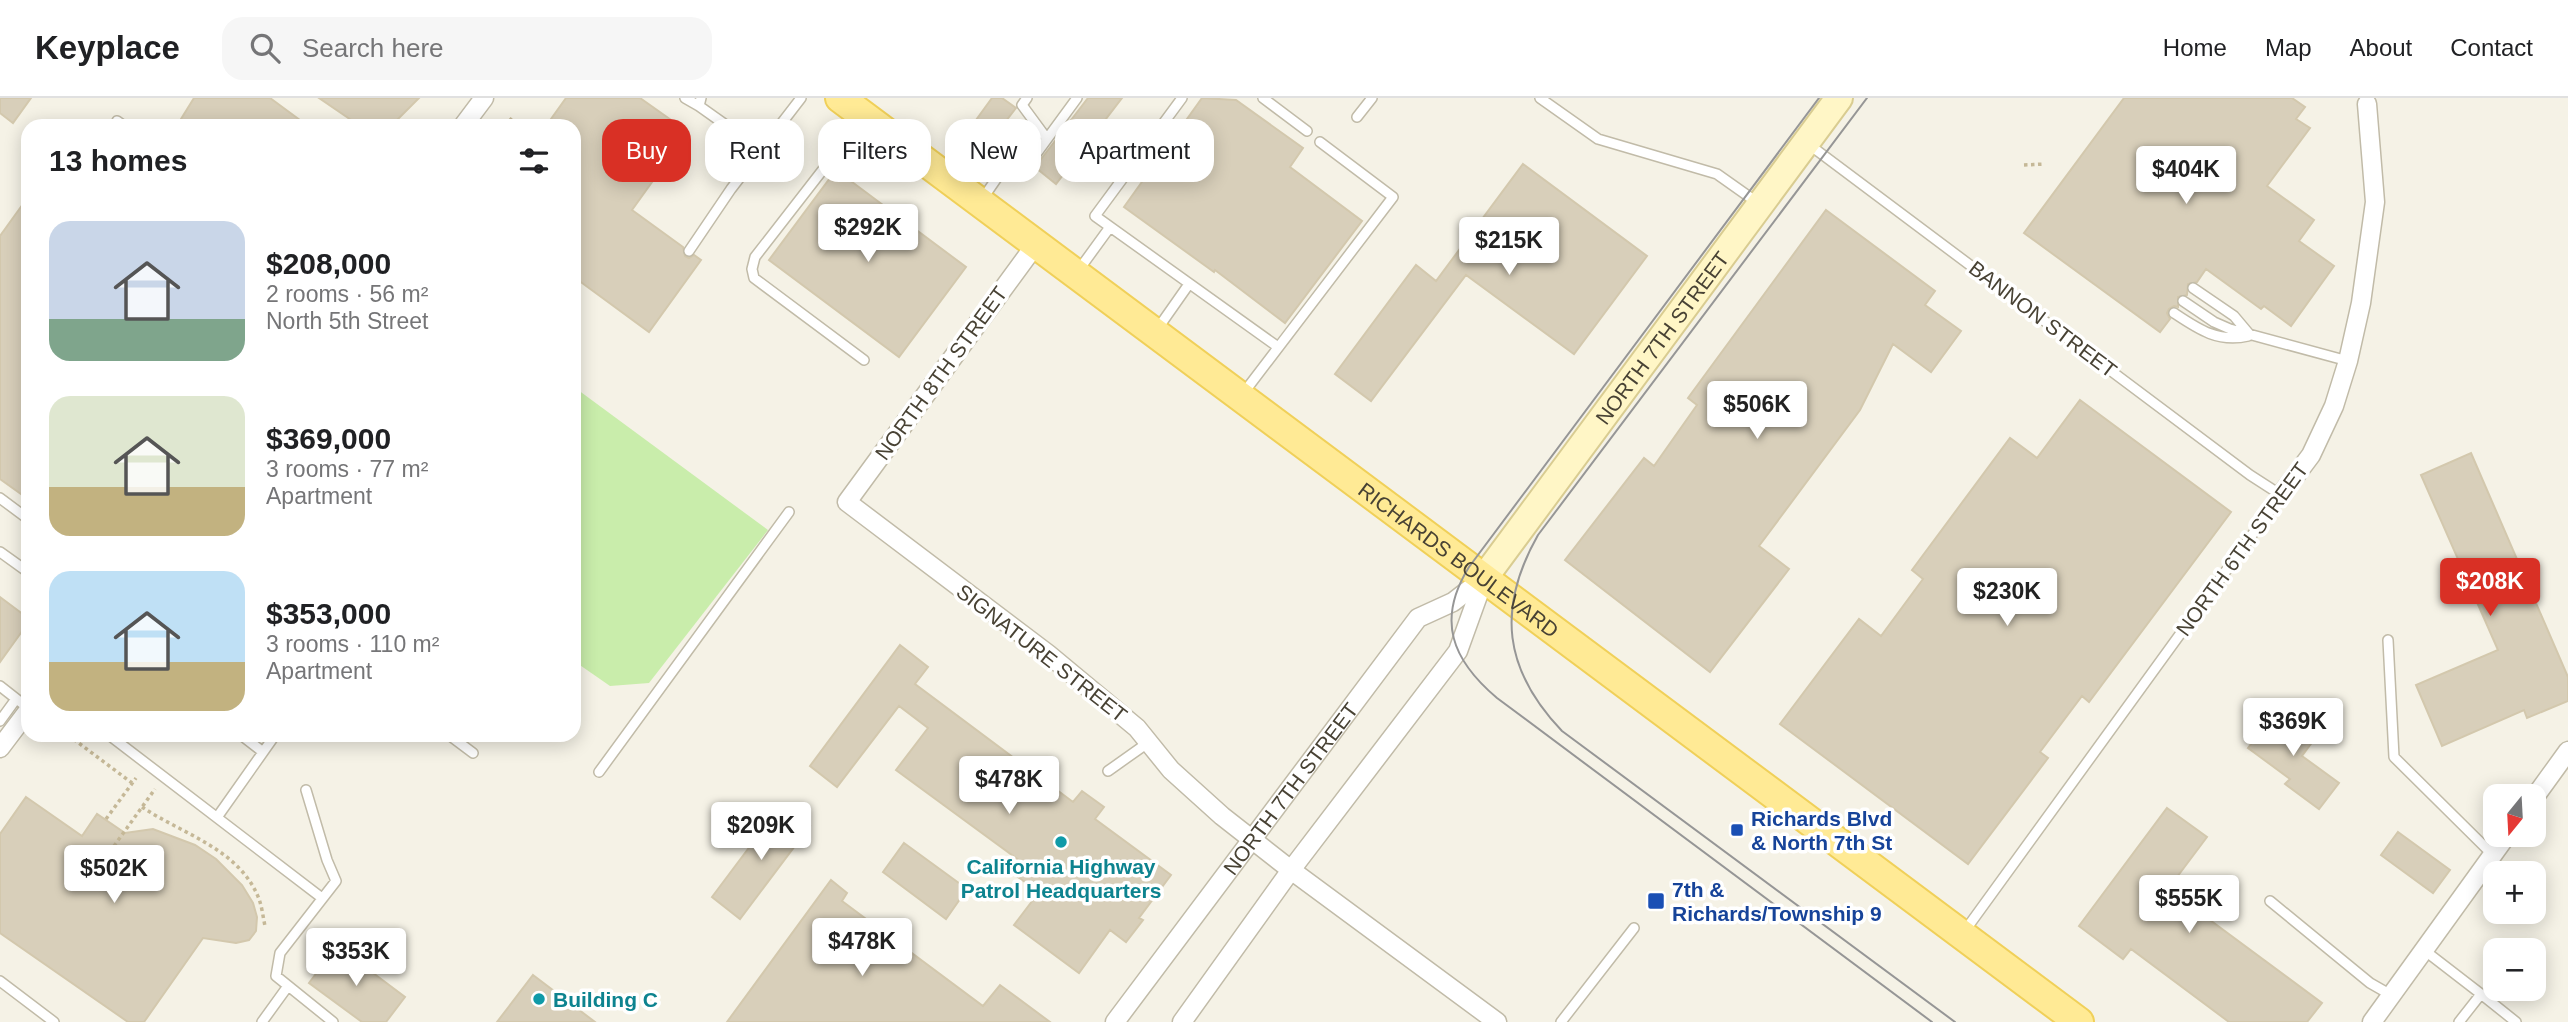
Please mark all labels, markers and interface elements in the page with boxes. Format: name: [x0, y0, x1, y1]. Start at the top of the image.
search box: [222, 17, 712, 80]
text: Keyplace: [35, 29, 180, 66]
icon: search: [246, 29, 284, 67]
text: Search here: [302, 33, 444, 63]
text: Home: [2163, 34, 2227, 61]
text: Map: [2265, 34, 2312, 61]
text: About: [2350, 34, 2412, 61]
text: Contact: [2450, 34, 2533, 61]
chip: Buy: [602, 119, 691, 182]
chip: Rent: [705, 119, 804, 182]
chip: Filters: [818, 119, 931, 182]
chip: New: [945, 119, 1041, 182]
chip: Apartment: [1055, 119, 1214, 182]
icon: filters: [515, 142, 553, 180]
text: 13 homes: [49, 144, 187, 177]
pin: $404K: [2137, 146, 2235, 206]
text: $404K: [2152, 156, 2220, 182]
pin: $292K: [819, 204, 917, 264]
text: $292K: [834, 214, 902, 240]
pin: $215K: [1460, 218, 1558, 277]
text: $215K: [1475, 227, 1543, 253]
text: $208,000: [266, 247, 391, 280]
street label: NORTH 7TH STREET: [1591, 247, 1733, 428]
icon: home: [105, 249, 189, 333]
street label: BANNON STREET: [1965, 256, 2121, 382]
text: 2 rooms · 56 m²: [266, 281, 428, 307]
street label: NORTH 8TH STREET: [870, 282, 1012, 464]
text: North 5th Street: [266, 308, 428, 334]
pin: $506K: [1708, 382, 1806, 441]
text: $506K: [1723, 391, 1791, 417]
text: $369,000: [266, 422, 391, 455]
icon: home: [105, 424, 189, 508]
text: 3 rooms · 77 m²: [266, 456, 428, 482]
street label: NORTH 6TH STREET: [2171, 458, 2313, 640]
street label: RICHARDS BOULEVARD: [1354, 477, 1563, 642]
text: Apartment: [266, 483, 372, 509]
pin: $208K: [2441, 559, 2539, 618]
pin: $230K: [1958, 568, 2056, 628]
text: $208K: [2456, 568, 2524, 594]
text: $230K: [1973, 578, 2041, 604]
street label: SIGNATURE STREET: [952, 579, 1132, 727]
text: $353,000: [266, 597, 391, 630]
icon: home: [105, 599, 189, 683]
text: 3 rooms · 110 m²: [266, 631, 439, 657]
text: Apartment: [266, 658, 372, 684]
street label: NORTH 7TH STREET: [1218, 698, 1362, 879]
pin: $369K: [2244, 698, 2342, 758]
text: $369K: [2259, 708, 2327, 734]
pin: $478K: [960, 756, 1058, 816]
text: $478K: [975, 766, 1043, 792]
north arrow: [2483, 784, 2546, 847]
map controls: [2483, 784, 2546, 1001]
pin: $209K: [712, 802, 810, 862]
place label: Richards Blvd & North 7th St: [1751, 807, 1892, 854]
text: $209K: [727, 812, 795, 838]
marker: Richards Blvd & North 7th St: [1729, 822, 1745, 838]
marker: California Highway Patrol Headquarters: [1053, 834, 1069, 850]
pin: $502K: [65, 846, 163, 905]
text: $502K: [80, 855, 148, 881]
place label: California Highway Patrol Headquarters: [961, 855, 1161, 902]
button: +: [2483, 861, 2546, 924]
pin: $555K: [2140, 876, 2238, 935]
place label: 7th & Richards/Township 9: [1672, 878, 1882, 925]
text: $555K: [2155, 885, 2223, 911]
marker: 7th & Richards/Township 9: [1646, 891, 1666, 911]
pin: $478K: [813, 918, 911, 978]
pin: $353K: [307, 928, 405, 988]
text: $478K: [828, 928, 896, 954]
text: $353K: [322, 938, 390, 964]
button: −: [2483, 938, 2546, 1001]
place label: Building C: [553, 988, 658, 1011]
marker: Building C: [531, 991, 547, 1007]

